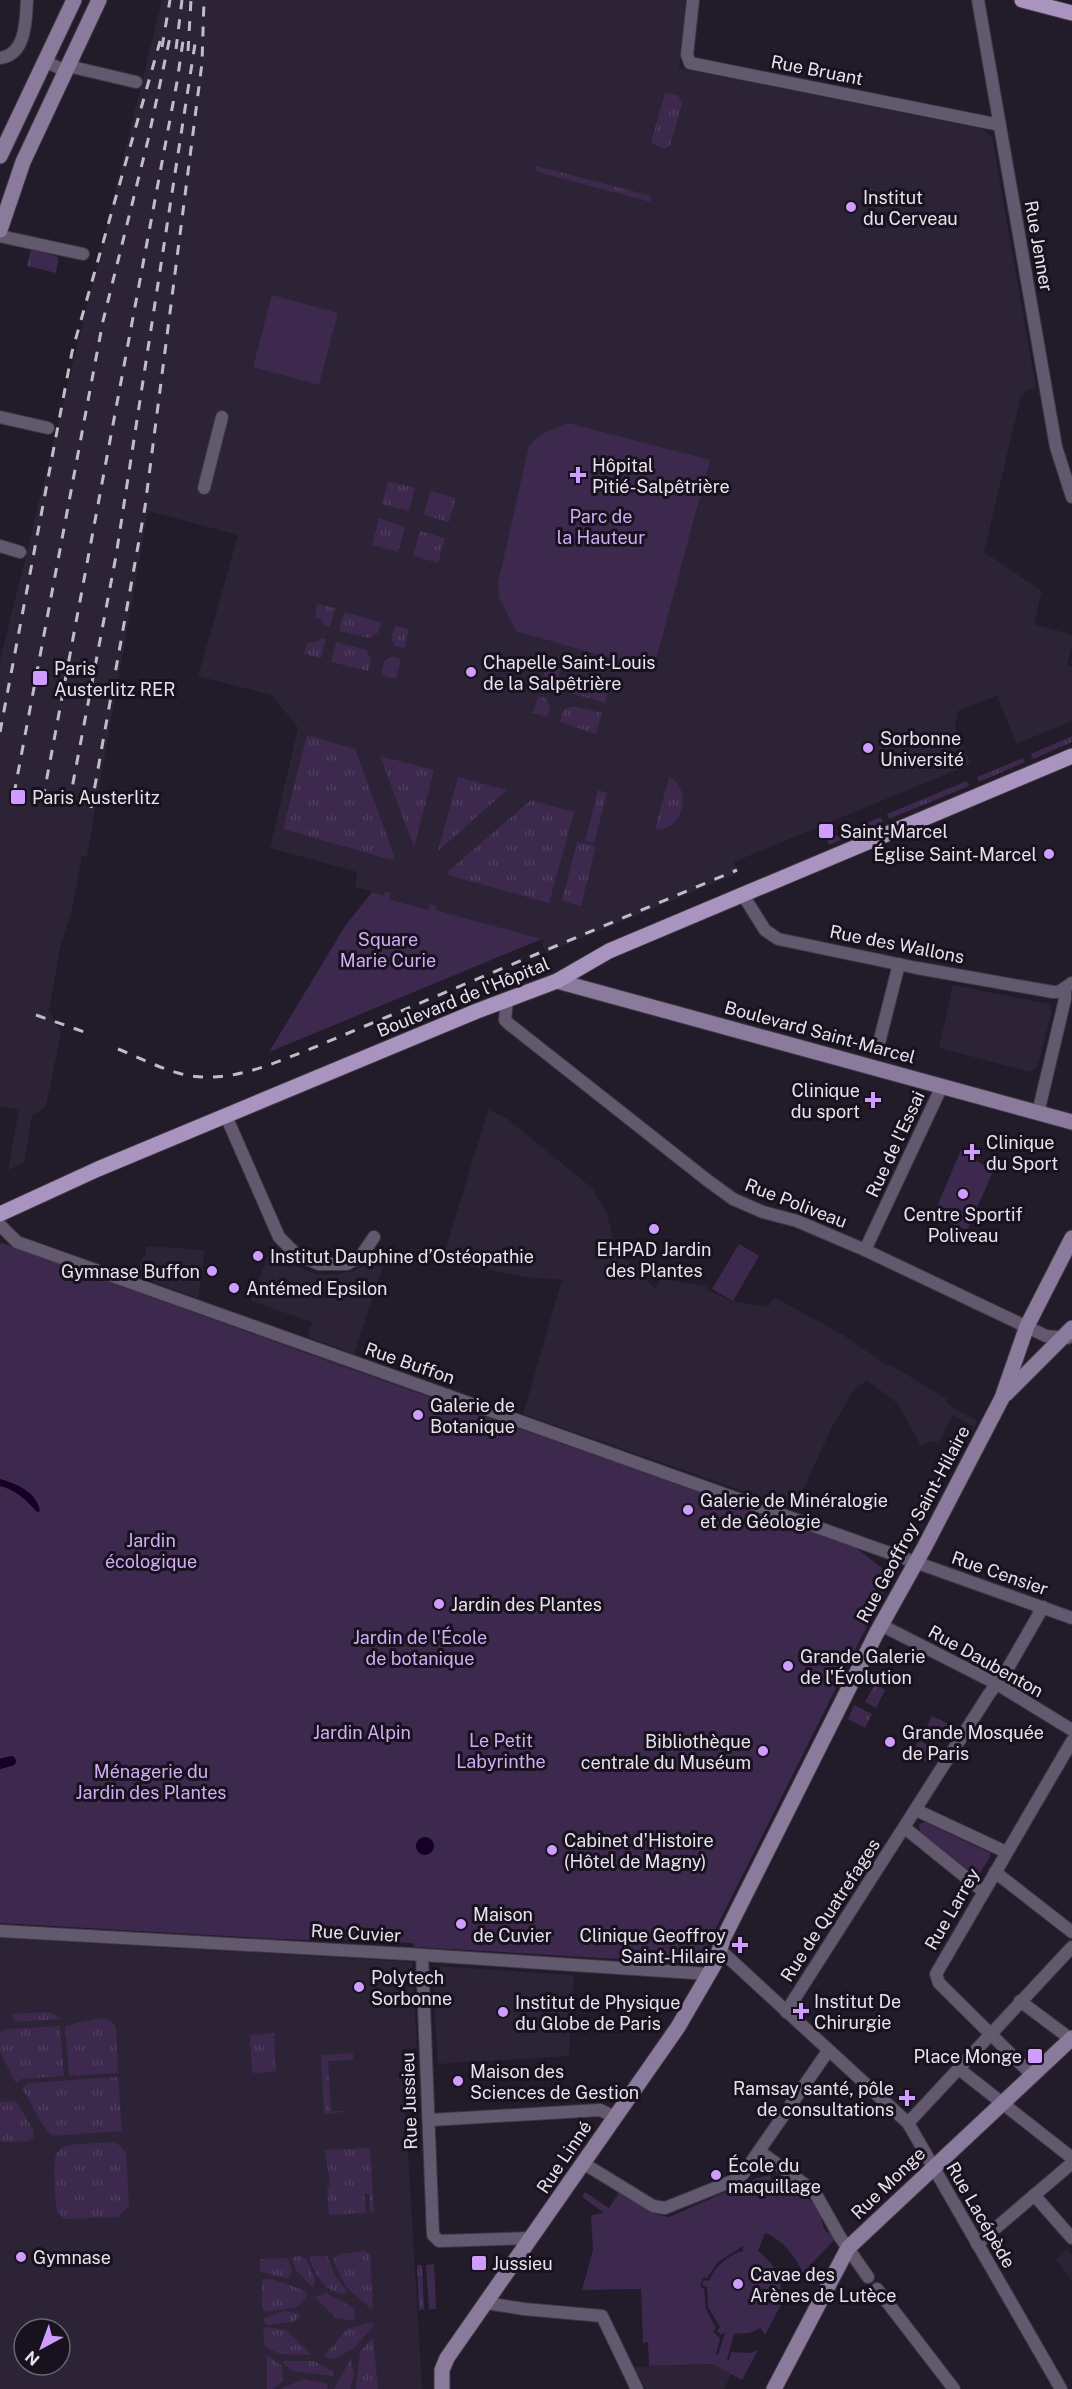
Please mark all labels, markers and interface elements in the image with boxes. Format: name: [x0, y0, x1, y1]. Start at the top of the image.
street label: Rue Bruant: [769, 51, 865, 89]
place label: Institut du Cerveau: [863, 187, 958, 229]
street label: Rue Jenner: [1021, 199, 1057, 293]
marker: Institut du Cerveau: [844, 200, 858, 214]
place label: Hôpital Pitié-Salpêtrière: [592, 455, 730, 497]
marker: Hôpital Pitié-Salpêtrière: [569, 466, 587, 484]
park label: Parc de la Hauteur: [557, 506, 645, 548]
place label: Chapelle Saint-Louis de la Salpêtrière: [483, 652, 655, 694]
place label: Paris Austerlitz RER: [54, 658, 175, 700]
marker: Chapelle Saint-Louis de la Salpêtrière: [464, 665, 478, 679]
marker: Paris Austerlitz RER: [31, 669, 49, 687]
place label: Sorbonne Université: [880, 728, 964, 770]
marker: Sorbonne Université: [861, 741, 875, 755]
place label: Paris Austerlitz: [32, 787, 160, 808]
marker: Paris Austerlitz: [9, 788, 27, 806]
place label: Saint-Marcel: [840, 821, 948, 842]
marker: Saint-Marcel: [817, 822, 835, 840]
place label: Église Saint-Marcel: [874, 843, 1037, 865]
marker: Église Saint-Marcel: [1042, 847, 1056, 861]
street label: Rue des Wallons: [828, 921, 966, 967]
park label: Square Marie Curie: [340, 929, 436, 971]
street label: Boulevard de l'Hôpital: [374, 953, 552, 1041]
street label: Boulevard Saint-Marcel: [722, 996, 918, 1068]
place label: Clinique du sport: [791, 1080, 860, 1122]
street label: Rue de l'Essai: [861, 1088, 929, 1200]
marker: Clinique du sport: [864, 1091, 882, 1109]
place label: Clinique du Sport: [986, 1132, 1058, 1174]
marker: Clinique du Sport: [963, 1143, 981, 1161]
street label: Rue Poliveau: [742, 1174, 850, 1232]
marker: Centre Sportif Poliveau: [956, 1187, 970, 1201]
place label: Centre Sportif Poliveau: [903, 1204, 1023, 1246]
marker: EHPAD Jardin des Plantes: [647, 1222, 661, 1236]
place label: EHPAD Jardin des Plantes: [597, 1239, 711, 1281]
place label: Institut Dauphine d’Ostéopathie: [270, 1246, 534, 1267]
marker: Institut Dauphine d’Ostéopathie: [251, 1249, 265, 1263]
place label: Gymnase Buffon: [61, 1261, 200, 1282]
marker: Gymnase Buffon: [205, 1264, 219, 1278]
place label: Antémed Epsilon: [246, 1278, 387, 1299]
marker: Antémed Epsilon: [227, 1281, 241, 1295]
street label: Rue Buffon: [362, 1338, 458, 1388]
place label: Galerie de Botanique: [430, 1395, 515, 1437]
marker: Galerie de Botanique: [411, 1408, 425, 1422]
street label: Rue Geoffroy Saint-Hilaire: [852, 1422, 974, 1626]
place label: Galerie de Minéralogie et de Géologie: [700, 1490, 888, 1532]
marker: Galerie de Minéralogie et de Géologie: [681, 1503, 695, 1517]
park label: Jardin écologique: [105, 1530, 197, 1572]
street label: Rue Censier: [949, 1547, 1051, 1599]
place label: Jardin des Plantes: [451, 1594, 602, 1615]
marker: Jardin des Plantes: [432, 1597, 446, 1611]
street label: Rue Daubenton: [925, 1621, 1047, 1701]
park label: Jardin de l'École de botanique: [353, 1626, 487, 1669]
place label: Grande Galerie de l'Évolution: [800, 1646, 925, 1688]
marker: Grande Galerie de l'Évolution: [781, 1659, 795, 1673]
park label: Jardin Alpin: [313, 1722, 411, 1743]
place label: Grande Mosquée de Paris: [902, 1722, 1044, 1764]
park label: Le Petit Labyrinthe: [456, 1730, 546, 1772]
place label: Bibliothèque centrale du Muséum: [581, 1731, 751, 1773]
marker: Grande Mosquée de Paris: [883, 1735, 897, 1749]
marker: Bibliothèque centrale du Muséum: [756, 1744, 770, 1758]
park label: Ménagerie du Jardin des Plantes: [76, 1761, 226, 1803]
place label: Cabinet d'Histoire (Hôtel de Magny): [564, 1830, 714, 1872]
street label: Rue de Quatrefages: [776, 1835, 884, 1985]
marker: Cabinet d'Histoire (Hôtel de Magny): [545, 1843, 559, 1857]
street label: Rue Larrey: [920, 1864, 984, 1953]
place label: Maison de Cuvier: [473, 1904, 552, 1946]
marker: Maison de Cuvier: [454, 1917, 468, 1931]
street label: Rue Cuvier: [310, 1920, 402, 1946]
place label: Clinique Geoffroy Saint-Hilaire: [580, 1925, 726, 1967]
marker: Clinique Geoffroy Saint-Hilaire: [731, 1936, 749, 1954]
place label: Polytech Sorbonne: [371, 1967, 452, 2009]
marker: Polytech Sorbonne: [352, 1980, 366, 1994]
place label: Institut De Chirurgie: [814, 1991, 901, 2033]
place label: Institut de Physique du Globe de Paris: [515, 1992, 680, 2034]
marker: Institut De Chirurgie: [792, 2002, 810, 2020]
marker: Institut de Physique du Globe de Paris: [496, 2005, 510, 2019]
place label: Place Monge: [914, 2046, 1022, 2067]
marker: Place Monge: [1026, 2047, 1044, 2065]
street label: Rue Jussieu: [397, 2052, 421, 2150]
place label: Maison des Sciences de Gestion: [470, 2061, 639, 2103]
marker: Maison des Sciences de Gestion: [451, 2074, 465, 2088]
place label: Ramsay santé, pôle de consultations: [733, 2078, 894, 2120]
marker: Ramsay santé, pôle de consultations: [898, 2089, 916, 2107]
street label: Rue Linné: [532, 2117, 596, 2197]
street label: Rue Monge: [847, 2143, 929, 2223]
place label: École du maquillage: [728, 2154, 821, 2197]
street label: Rue Lacépède: [942, 2158, 1020, 2272]
marker: École du maquillage: [709, 2168, 723, 2182]
place label: Gymnase: [33, 2247, 111, 2268]
marker: Gymnase: [14, 2250, 28, 2264]
place label: Jussieu: [492, 2253, 553, 2274]
marker: Jussieu: [470, 2254, 488, 2272]
place label: Cavae des Arènes de Lutèce: [750, 2264, 897, 2306]
marker: Cavae des Arènes de Lutèce: [731, 2277, 745, 2291]
north arrow: [12, 2317, 72, 2377]
text: N: [22, 2347, 43, 2369]

